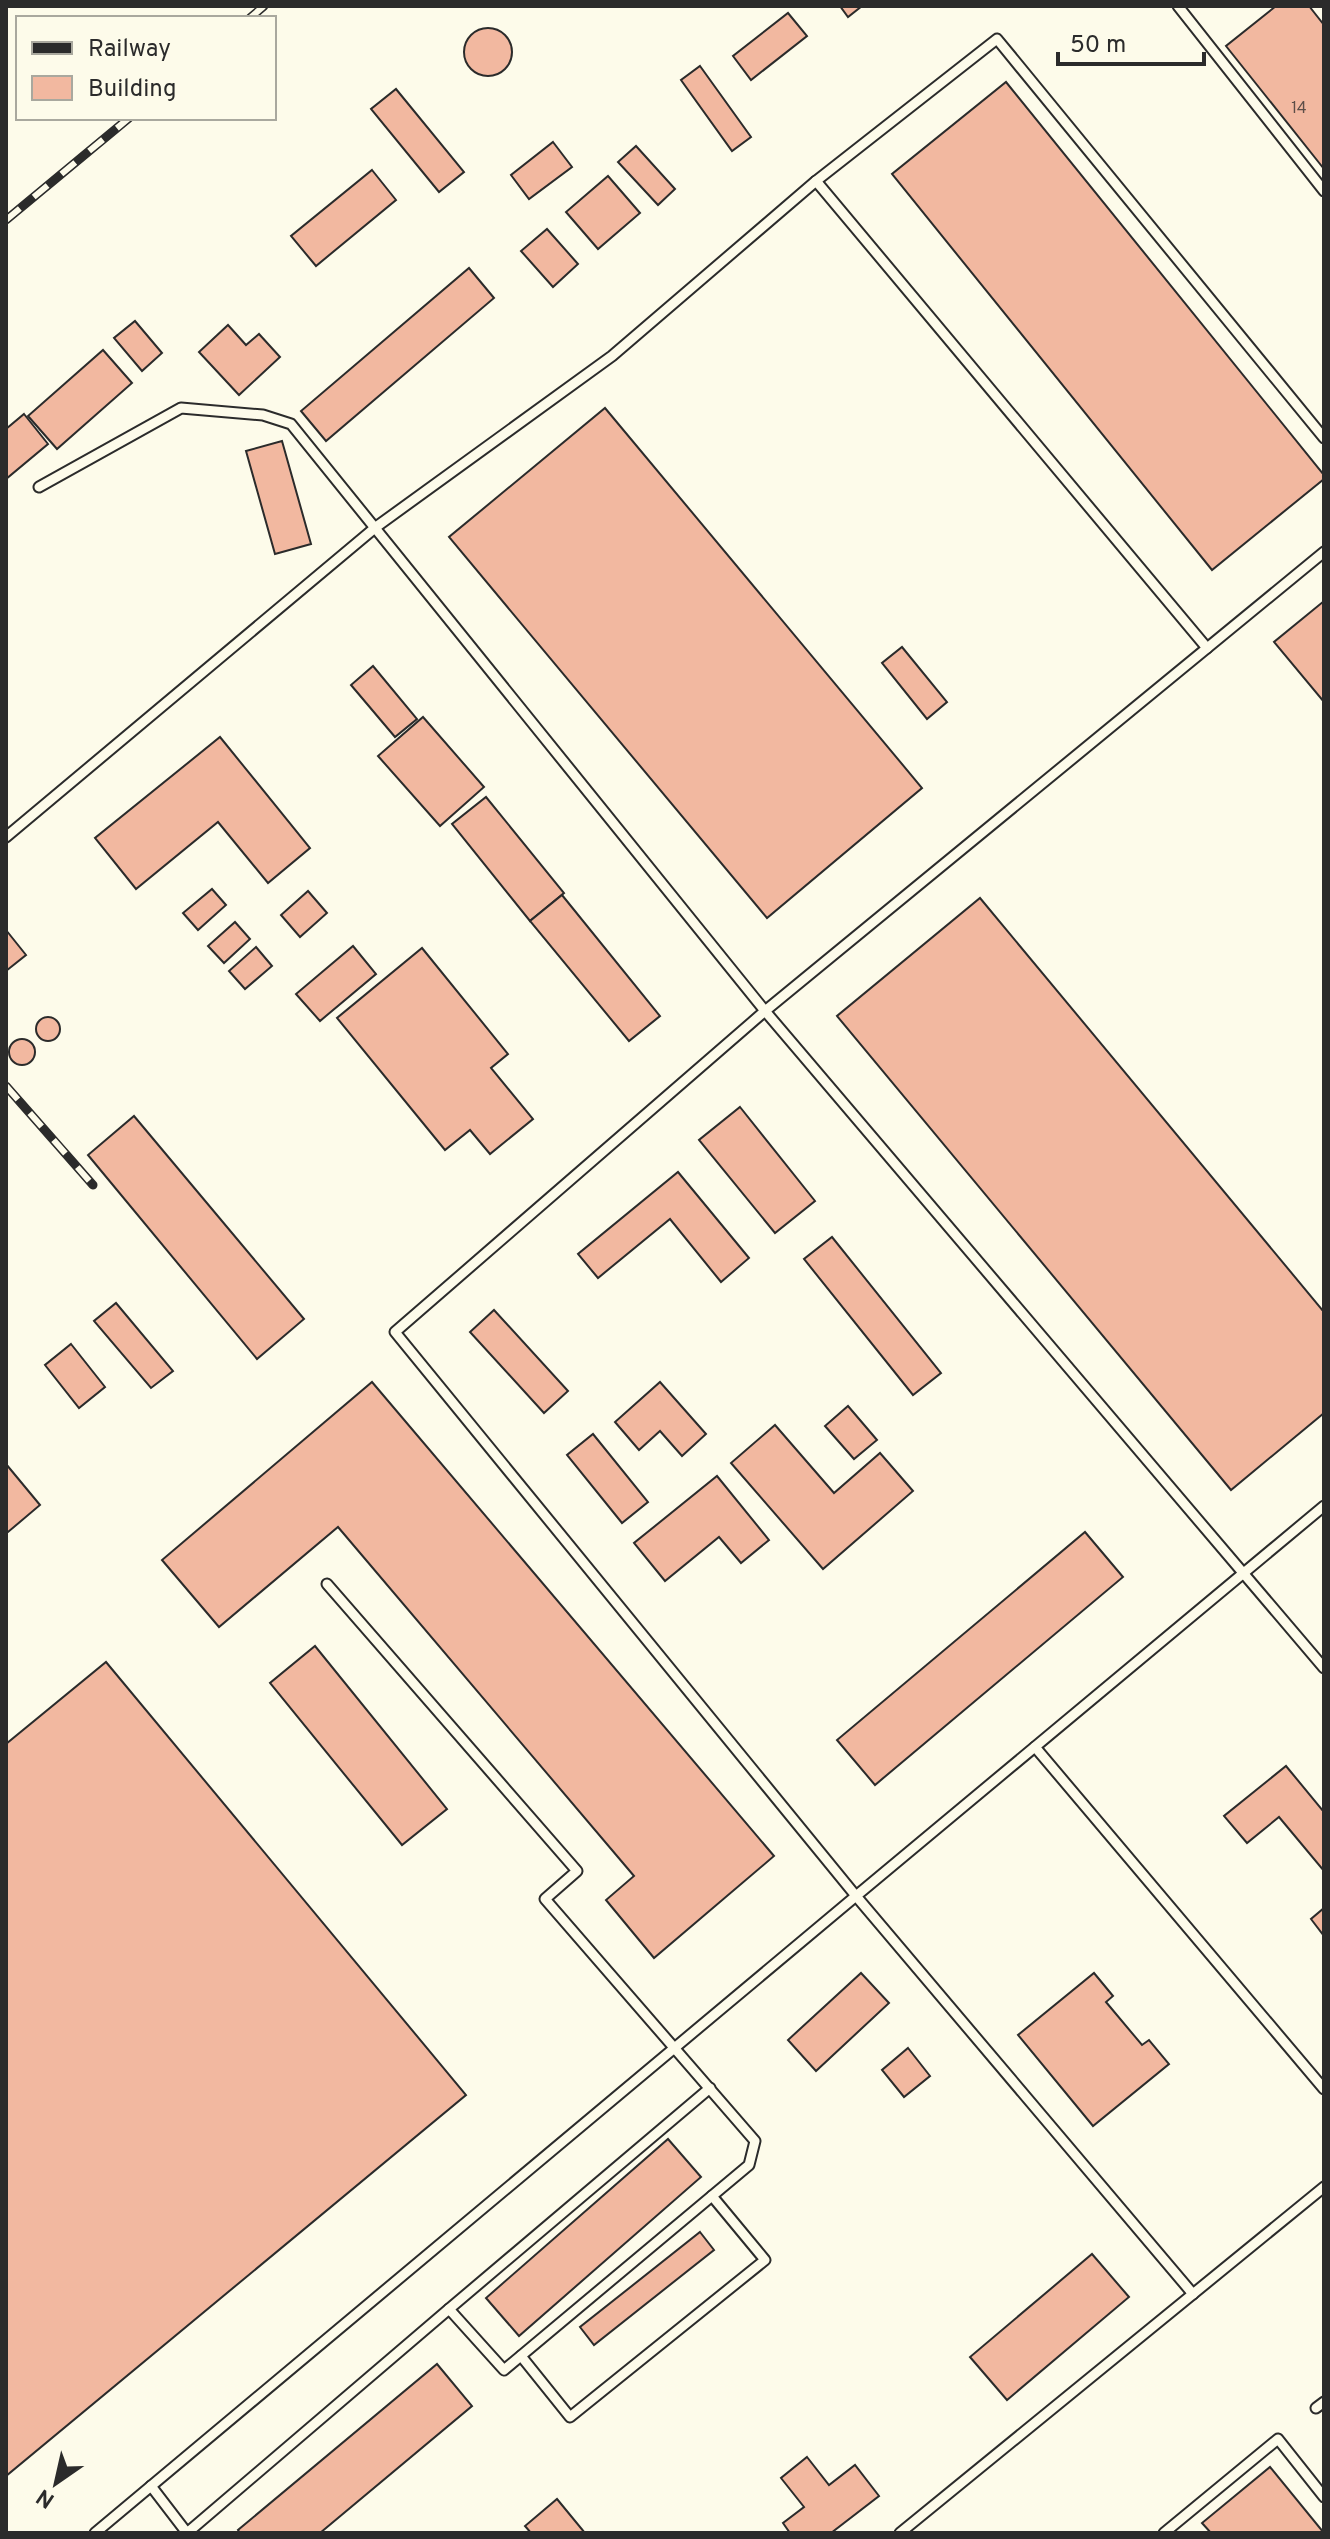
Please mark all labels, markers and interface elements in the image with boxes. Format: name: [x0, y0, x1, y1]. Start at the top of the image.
legend: [16, 16, 276, 120]
scale bar: [1058, 16, 1204, 66]
text: 50 m: [1070, 31, 1126, 61]
text: Railway: [88, 35, 171, 65]
text: Building: [88, 75, 177, 105]
house number: 14: [1291, 99, 1307, 119]
north arrow: [16, 2443, 96, 2523]
text: N: [32, 2482, 60, 2513]

